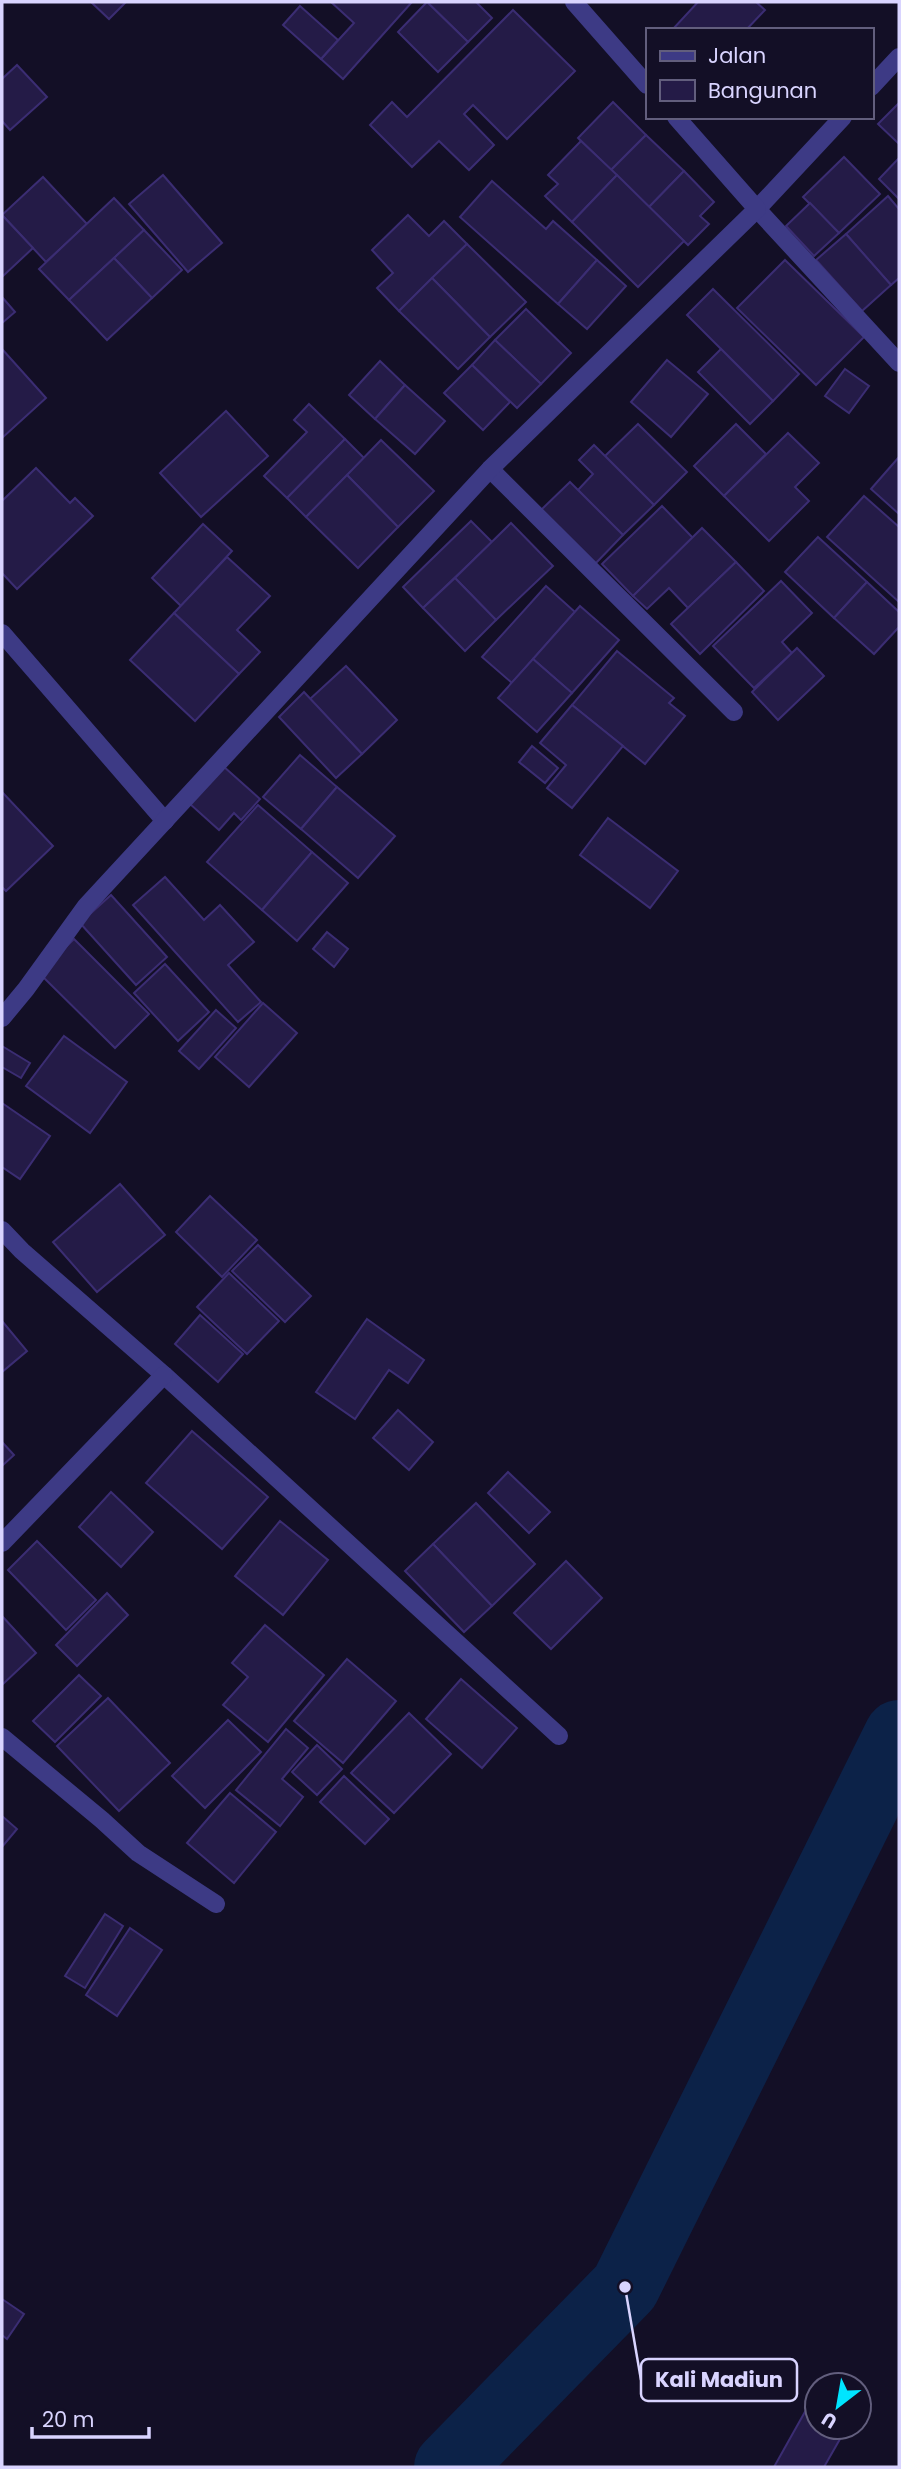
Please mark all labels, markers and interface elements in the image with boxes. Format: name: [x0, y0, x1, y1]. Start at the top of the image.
legend: [646, 28, 873, 119]
text: Jalan: [708, 41, 766, 70]
text: Bangunan: [708, 76, 817, 105]
callout: Kali Madiun: [641, 2359, 797, 2401]
text: Kali Madiun: [655, 2365, 783, 2394]
north arrow: [803, 2371, 873, 2441]
scale bar: [32, 2396, 149, 2440]
text: 20 m: [42, 2405, 95, 2434]
text: U: [817, 2405, 842, 2435]

